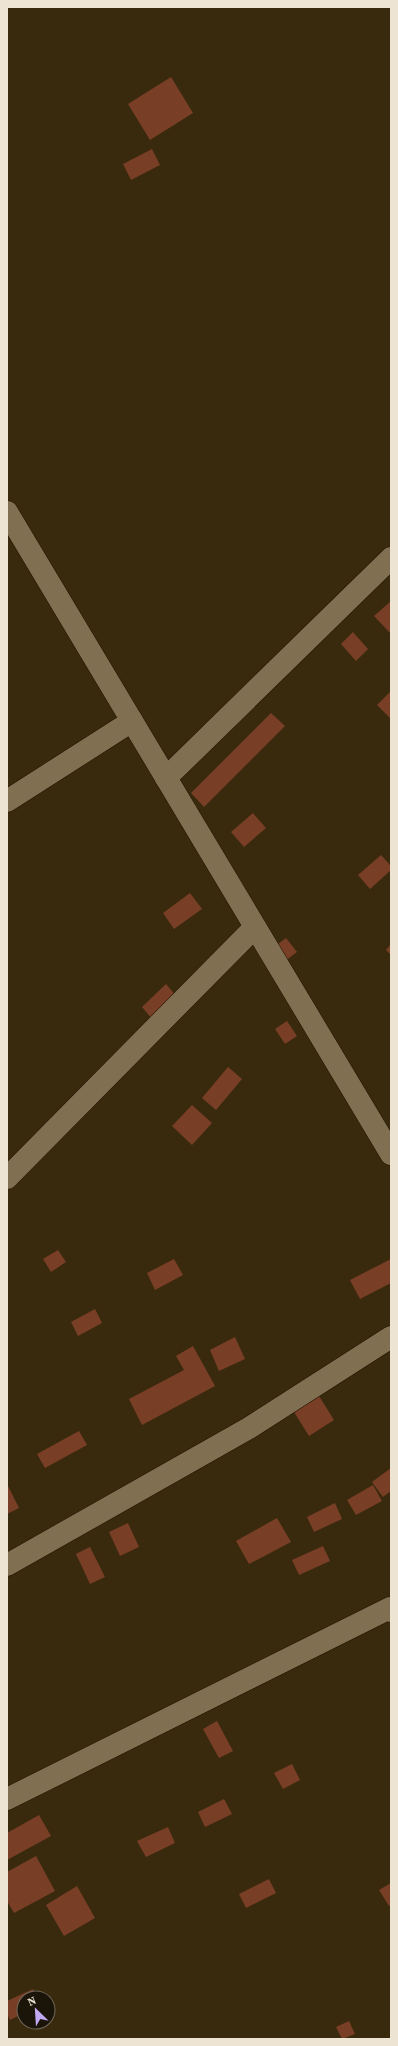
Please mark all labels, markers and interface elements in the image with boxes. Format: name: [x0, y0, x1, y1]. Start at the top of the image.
north arrow: [16, 1990, 56, 2030]
text: N: [25, 1993, 39, 2010]

